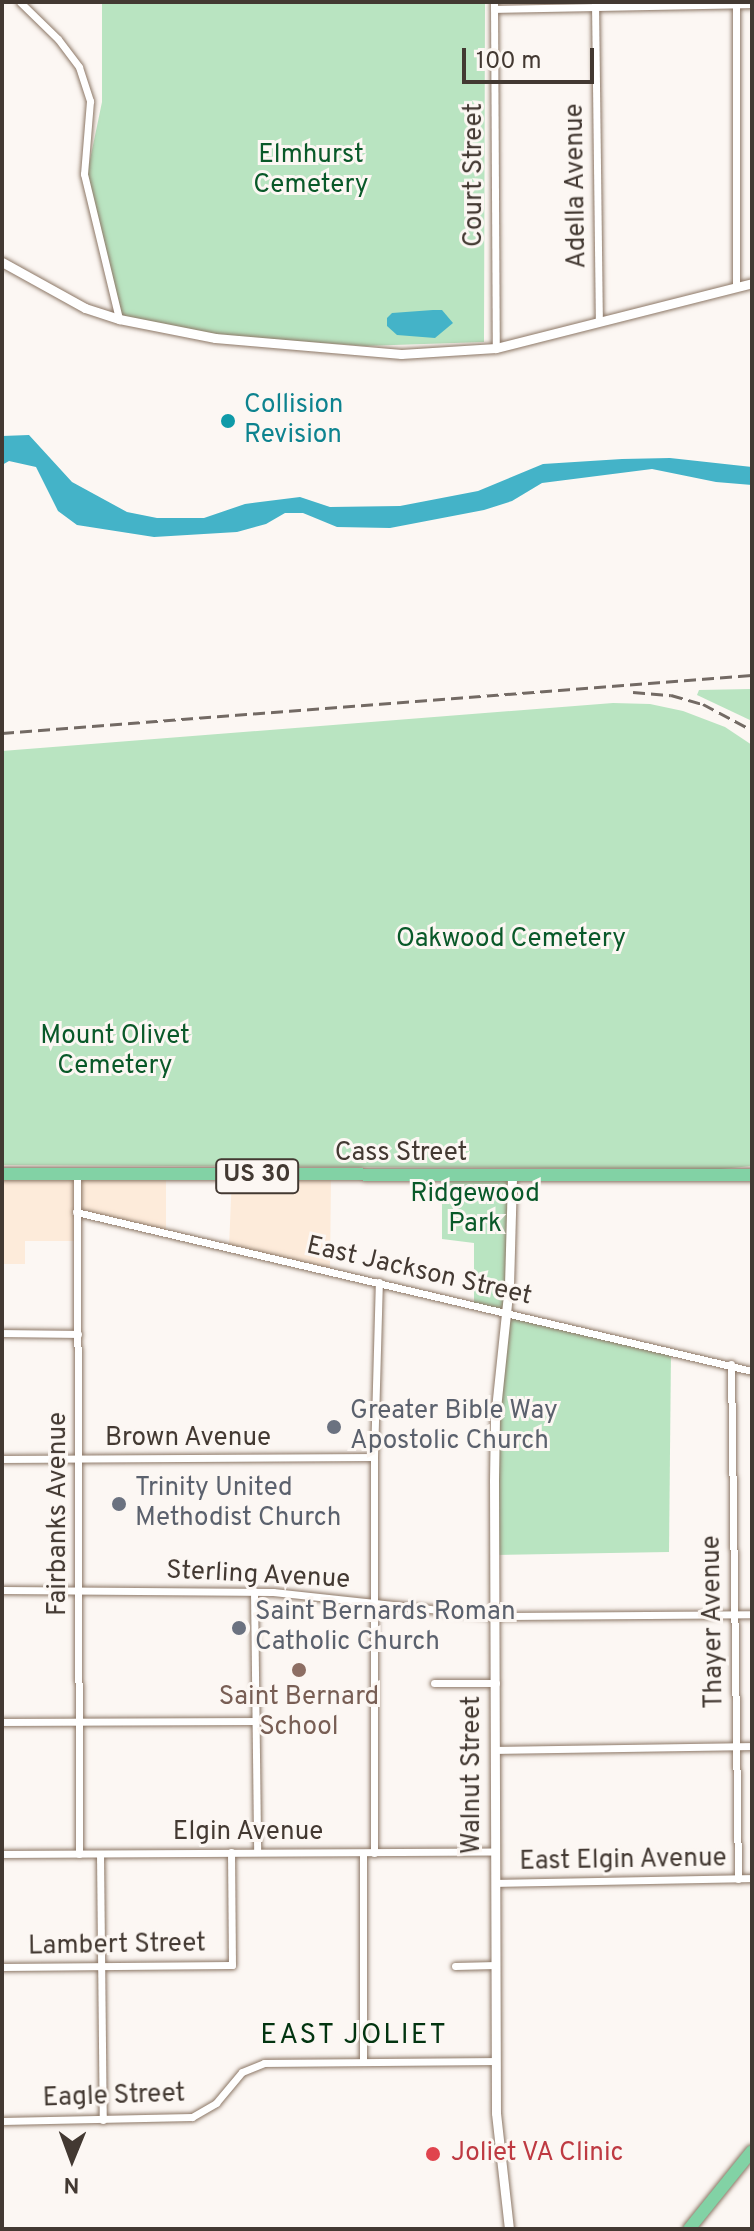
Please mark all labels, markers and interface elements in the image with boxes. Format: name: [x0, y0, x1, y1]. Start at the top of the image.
scale bar: [466, 32, 598, 82]
text: 100 m: [476, 47, 542, 77]
street label: Court Street: [459, 103, 491, 247]
street label: Adella Avenue: [560, 103, 594, 269]
park label: Elmhurst Cemetery: [253, 140, 369, 202]
place label: Collision Revision: [244, 390, 344, 452]
marker: Collision Revision: [219, 412, 237, 430]
park label: Oakwood Cemetery: [396, 924, 626, 956]
park label: Mount Olivet Cemetery: [40, 1021, 190, 1082]
street label: Cass Street: [335, 1138, 467, 1170]
road number: US 30: [215, 1156, 299, 1196]
park label: Ridgewood Park: [410, 1179, 540, 1240]
street label: East Jackson Street: [303, 1231, 535, 1313]
place label: Greater Bible Way Apostolic Church: [350, 1396, 558, 1458]
street label: Fairbanks Avenue: [43, 1412, 75, 1616]
marker: Greater Bible Way Apostolic Church: [325, 1418, 343, 1436]
street label: Brown Avenue: [104, 1423, 272, 1455]
place label: Trinity United Methodist Church: [135, 1473, 341, 1534]
marker: Trinity United Methodist Church: [110, 1495, 128, 1513]
street label: Thayer Avenue: [697, 1534, 731, 1710]
street label: Sterling Avenue: [165, 1556, 351, 1596]
place label: Saint Bernards Roman Catholic Church: [255, 1597, 516, 1658]
marker: Saint Bernards Roman Catholic Church: [230, 1619, 248, 1637]
marker: Saint Bernard School: [290, 1661, 308, 1679]
place label: Saint Bernard School: [219, 1682, 379, 1744]
street label: Walnut Street: [457, 1696, 489, 1854]
street label: Elgin Avenue: [172, 1817, 324, 1849]
street label: East Elgin Avenue: [519, 1844, 727, 1878]
street label: Lambert Street: [28, 1929, 206, 1963]
district label: EAST JOLIET: [260, 2019, 448, 2053]
street label: Eagle Street: [42, 2079, 186, 2115]
north arrow: [32, 2119, 112, 2199]
place label: Joliet VA Clinic: [451, 2138, 626, 2170]
marker: Joliet VA Clinic: [422, 2143, 444, 2165]
text: N: [63, 2170, 80, 2197]

